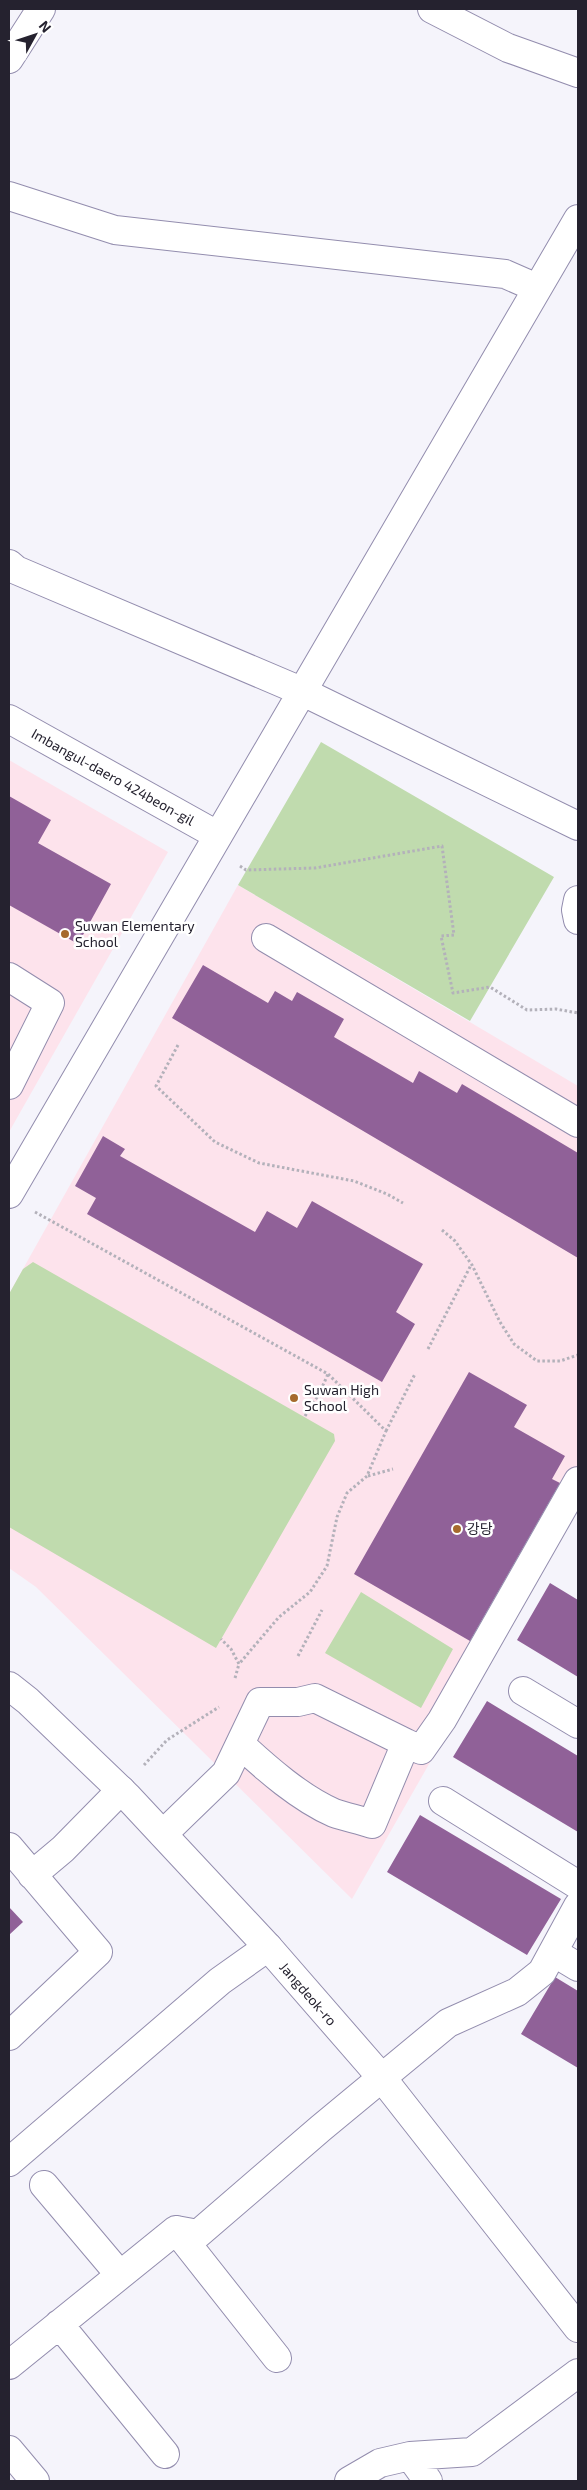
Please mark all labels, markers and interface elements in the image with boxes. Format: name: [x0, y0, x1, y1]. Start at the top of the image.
north arrow: [10, 10, 60, 60]
text: N: [36, 17, 55, 36]
street label: Imbangul-daero 424beon-gil: [29, 725, 198, 829]
place label: Suwan Elementary School: [75, 917, 195, 950]
marker: Suwan Elementary School: [59, 928, 71, 940]
place label: Suwan High School: [304, 1381, 379, 1414]
marker: Suwan High School: [288, 1392, 300, 1404]
place label: 강당: [467, 1520, 493, 1537]
marker: 강당: [451, 1523, 463, 1535]
street label: Jangdeok-ro: [276, 1959, 341, 2029]

